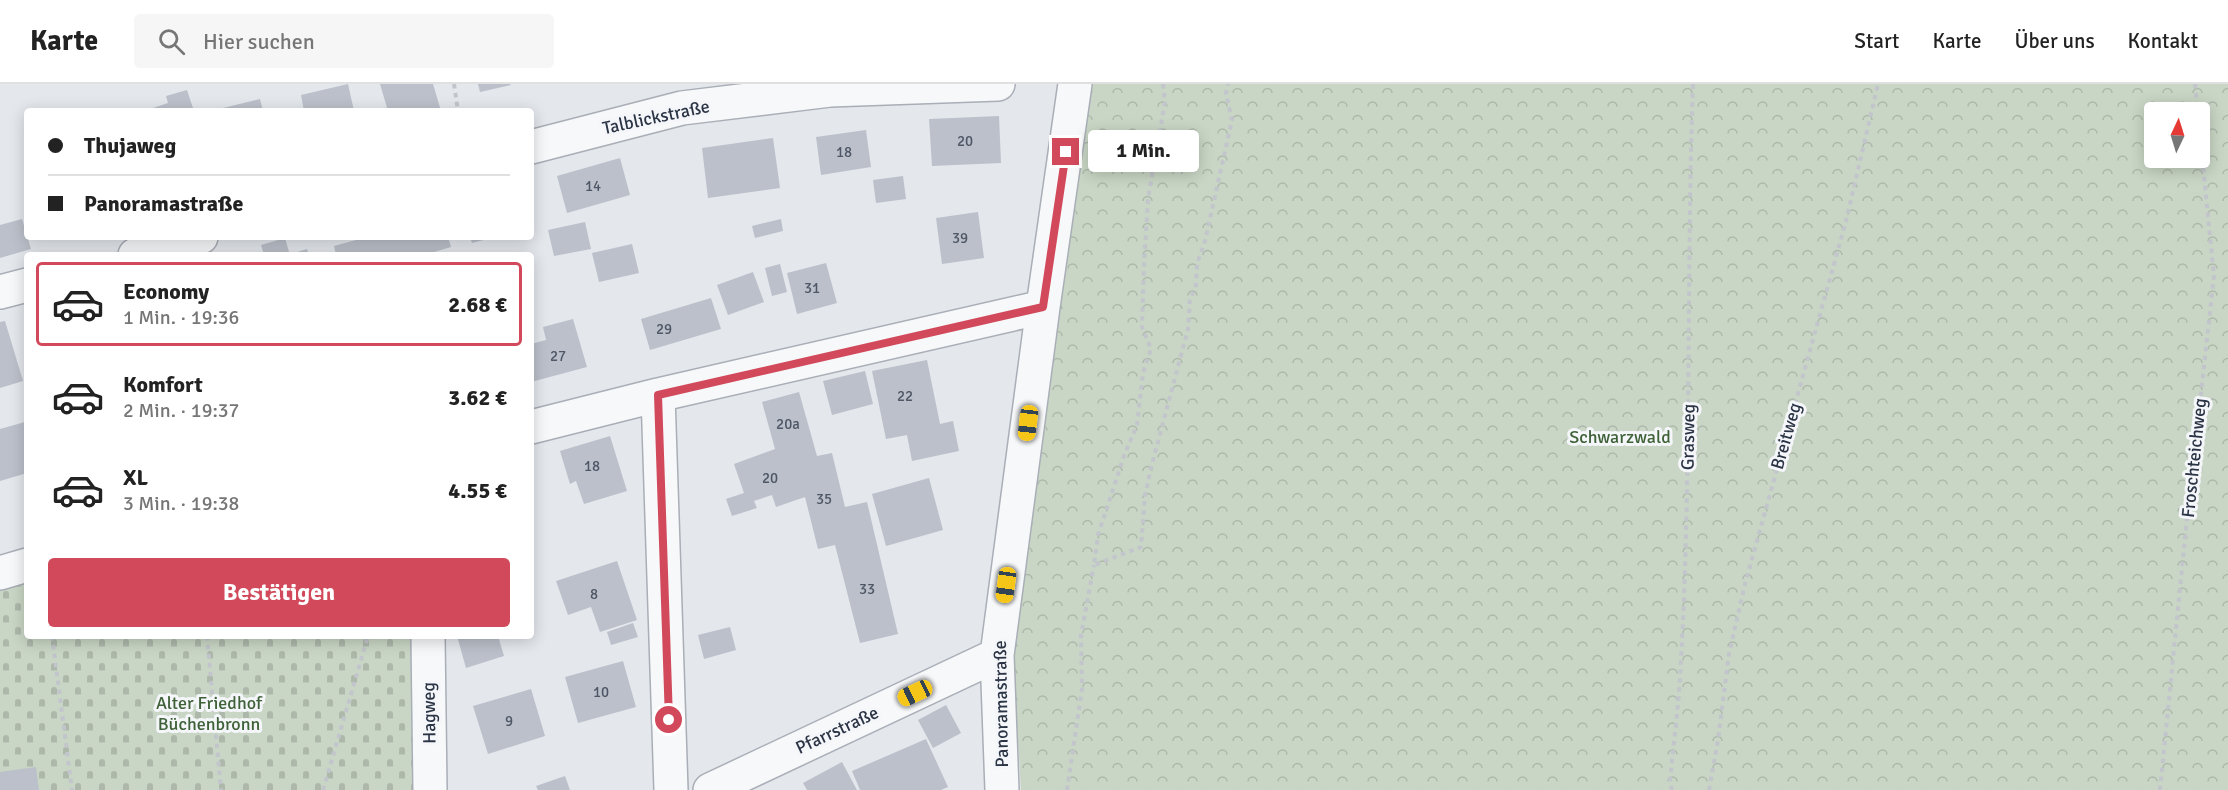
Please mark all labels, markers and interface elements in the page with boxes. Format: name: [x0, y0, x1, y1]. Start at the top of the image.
search box: [134, 14, 554, 68]
text: Karte: [30, 24, 98, 58]
icon: search: [155, 25, 188, 58]
text: Hier suchen: [203, 28, 315, 55]
text: Start: [1854, 28, 1899, 54]
text: Karte: [1932, 28, 1981, 54]
text: Über uns: [2014, 28, 2095, 54]
text: Kontakt: [2128, 28, 2198, 54]
street label: Talblickstraße: [600, 95, 712, 139]
north arrow: [2144, 102, 2210, 168]
map controls: [2144, 102, 2210, 168]
callout: 1 Min.: [1087, 131, 1198, 173]
text: Thujaweg: [84, 132, 176, 159]
house number: 20: [957, 132, 973, 150]
route end: [1052, 138, 1079, 165]
text: 1 Min.: [1116, 138, 1171, 163]
house number: 18: [836, 143, 852, 161]
house number: 14: [585, 177, 601, 195]
text: Panoramastraße: [84, 190, 243, 217]
house number: 39: [952, 229, 968, 247]
icon: car: [51, 277, 105, 331]
text: Economy: [123, 278, 209, 305]
house number: 31: [804, 279, 820, 297]
text: 2.68 €: [448, 291, 507, 318]
text: 1 Min. · 19:36: [123, 305, 239, 330]
house number: 29: [656, 320, 672, 338]
house number: 27: [550, 347, 566, 365]
icon: car: [51, 370, 105, 424]
text: Komfort: [123, 371, 203, 398]
text: 3.62 €: [448, 384, 507, 411]
house number: 22: [897, 387, 913, 405]
street label: Froschteichweg: [2177, 397, 2211, 519]
text: 2 Min. · 19:37: [123, 398, 239, 423]
street label: Breitweg: [1766, 400, 1806, 472]
car: [1017, 404, 1039, 442]
street label: Grasweg: [1676, 404, 1700, 470]
house number: 20a: [776, 415, 800, 433]
park label: Schwarzwald: [1569, 426, 1671, 448]
house number: 18: [584, 457, 600, 475]
icon: car: [51, 463, 105, 517]
text: XL: [123, 464, 148, 491]
house number: 20: [762, 469, 778, 487]
text: 4.55 €: [448, 477, 507, 504]
house number: 35: [816, 490, 832, 508]
text: 3 Min. · 19:38: [123, 491, 239, 516]
button: Bestätigen: [48, 558, 510, 627]
car: [995, 566, 1017, 604]
house number: 33: [859, 580, 875, 598]
house number: 8: [590, 585, 598, 603]
street label: Panoramastraße: [989, 640, 1013, 768]
car: [895, 677, 935, 709]
street label: Hagweg: [417, 682, 441, 744]
house number: 10: [593, 683, 609, 701]
park label: Alter Friedhof Büchenbronn: [156, 692, 263, 735]
street label: Pfarrstraße: [792, 701, 882, 759]
route start: [655, 706, 682, 733]
house number: 9: [505, 712, 513, 730]

